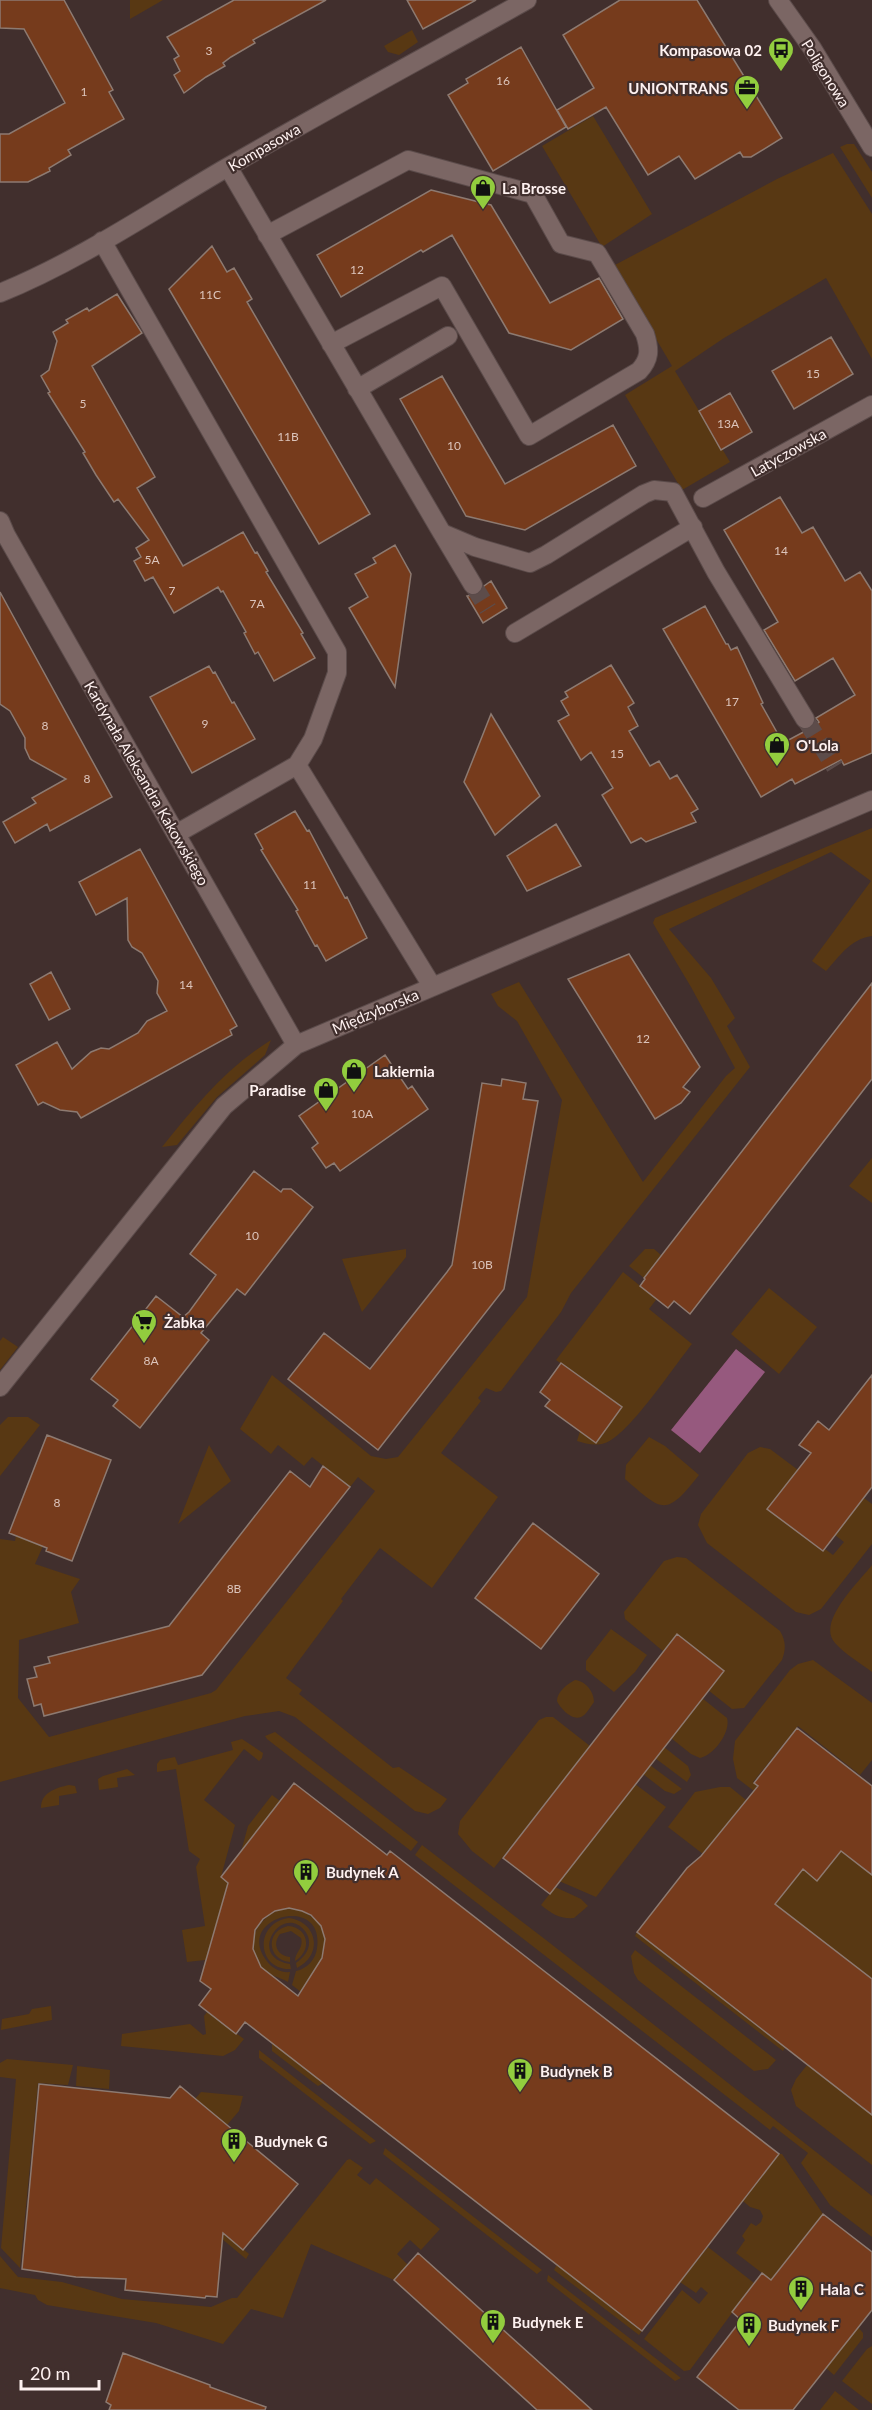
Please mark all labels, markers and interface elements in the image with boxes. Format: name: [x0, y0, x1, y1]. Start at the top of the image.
bus stop icon: Kompasowa 02: [766, 35, 796, 73]
street label: Poligonowa: [798, 36, 854, 110]
place label: Kompasowa 02: [659, 41, 762, 59]
house number: 3: [206, 43, 213, 58]
house number: 16: [496, 73, 510, 88]
office icon: UNIONTRANS: [732, 73, 762, 111]
place label: UNIONTRANS: [628, 79, 728, 97]
house number: 1: [81, 84, 88, 99]
street label: Kompasowa: [225, 119, 303, 175]
shop icon: La Brosse: [468, 173, 498, 211]
place label: La Brosse: [502, 179, 566, 197]
house number: 12: [350, 262, 364, 277]
house number: 11C: [199, 287, 221, 302]
house number: 15: [806, 366, 820, 381]
house number: 5: [80, 396, 87, 411]
house number: 13A: [717, 416, 740, 431]
street label: Latyczowska: [747, 424, 829, 480]
house number: 11B: [277, 429, 299, 444]
house number: 10: [447, 438, 461, 453]
house number: 14: [774, 543, 788, 558]
house number: 5A: [144, 552, 160, 567]
house number: 7: [169, 583, 176, 598]
house number: 7A: [249, 596, 265, 611]
street label: Kardynała Aleksandra Kakowskiego: [81, 678, 213, 888]
house number: 17: [725, 694, 739, 709]
house number: 9: [202, 716, 209, 731]
house number: 8: [42, 718, 49, 733]
shop icon: O'Lola: [762, 730, 792, 768]
place label: O'Lola: [796, 736, 839, 754]
house number: 15: [610, 746, 624, 761]
house number: 8: [84, 771, 91, 786]
house number: 11: [303, 877, 317, 892]
house number: 14: [179, 977, 193, 992]
street label: Międzyborska: [329, 985, 421, 1037]
house number: 12: [636, 1031, 650, 1046]
shop icon: Lakiernia: [339, 1056, 369, 1094]
place label: Lakiernia: [374, 1062, 435, 1080]
shop icon: Paradise: [311, 1075, 341, 1113]
place label: Paradise: [249, 1081, 306, 1099]
house number: 10A: [351, 1106, 374, 1121]
house number: 10: [245, 1228, 259, 1243]
house number: 10B: [471, 1257, 493, 1272]
supermarket icon: Żabka: [129, 1307, 159, 1345]
place label: Żabka: [164, 1313, 205, 1331]
house number: 8A: [143, 1353, 159, 1368]
house number: 8: [54, 1495, 61, 1510]
house number: 8B: [227, 1581, 242, 1596]
building icon: Budynek A: [291, 1857, 321, 1895]
place label: Budynek A: [326, 1863, 399, 1881]
building icon: Budynek B: [505, 2056, 535, 2094]
place label: Budynek B: [540, 2062, 613, 2080]
building icon: Budynek G: [219, 2126, 249, 2164]
place label: Budynek G: [254, 2132, 328, 2150]
building icon: Hala C: [786, 2274, 816, 2312]
place label: Hala C: [820, 2280, 864, 2298]
building icon: Budynek E: [478, 2307, 508, 2345]
building icon: Budynek F: [734, 2310, 764, 2348]
place label: Budynek E: [512, 2313, 584, 2331]
place label: Budynek F: [768, 2316, 840, 2334]
scale bar: [21, 2353, 99, 2391]
text: 20 m: [30, 2362, 70, 2384]

